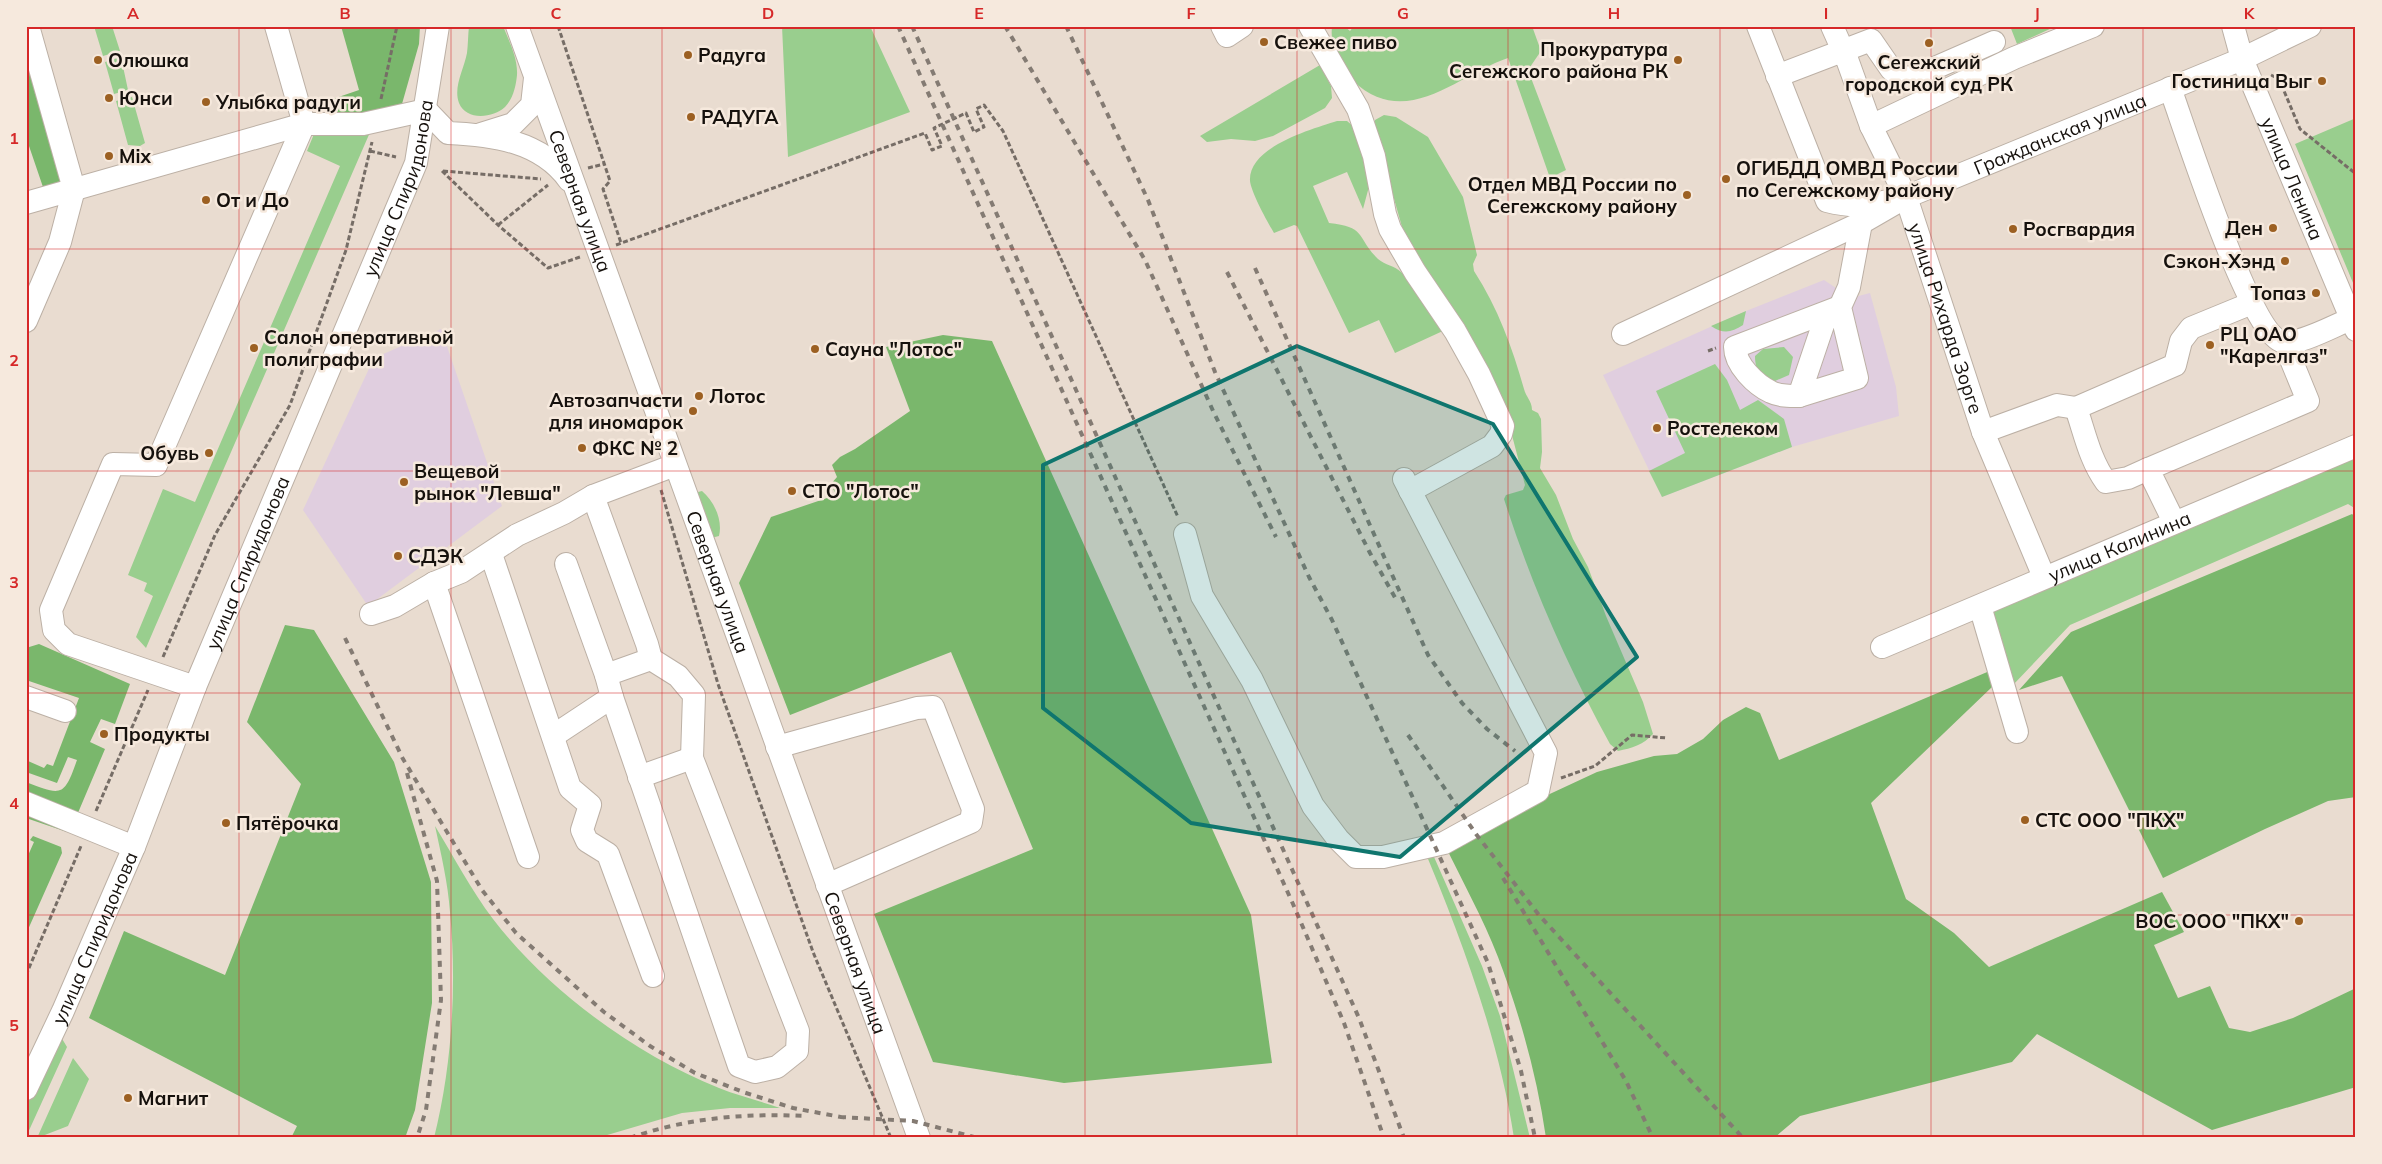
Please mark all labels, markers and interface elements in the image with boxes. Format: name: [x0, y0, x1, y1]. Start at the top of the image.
text: A: [127, 3, 139, 23]
text: B: [339, 3, 351, 23]
text: C: [551, 3, 562, 23]
text: D: [762, 3, 774, 23]
text: E: [974, 3, 984, 23]
text: F: [1186, 3, 1196, 23]
text: G: [1397, 3, 1409, 23]
text: H: [1608, 3, 1620, 23]
text: I: [1824, 3, 1828, 23]
text: J: [2034, 3, 2040, 23]
text: K: [2244, 3, 2256, 23]
place label: Свежее пиво: [1274, 30, 1397, 54]
marker: Свежее пиво: [1258, 36, 1270, 48]
place label: Прокуратура Сегежского района РК: [1449, 37, 1669, 83]
marker: Сегежский городской суд РК: [1923, 37, 1935, 49]
place label: Радуга: [698, 43, 766, 67]
place label: Олюшка: [108, 48, 189, 72]
marker: Радуга: [682, 49, 694, 61]
place label: Сегежский городской суд РК: [1845, 50, 2014, 96]
marker: Олюшка: [92, 54, 104, 66]
marker: Прокуратура Сегежского района РК: [1672, 54, 1684, 66]
place label: Гостиница Выг: [2171, 69, 2312, 93]
marker: Гостиница Выг: [2316, 75, 2328, 87]
place label: Юнси: [119, 86, 173, 110]
street label: Гражданская улица: [1970, 88, 2150, 180]
place label: Улыбка радуги: [215, 90, 361, 114]
marker: Юнси: [103, 92, 115, 104]
marker: Улыбка радуги: [200, 96, 212, 108]
street label: улица Спиридонова: [358, 98, 438, 280]
place label: РАДУГА: [701, 105, 779, 129]
marker: РАДУГА: [685, 111, 697, 123]
street label: улица Ленина: [2256, 114, 2329, 244]
street label: Северная улица: [543, 126, 617, 275]
text: 1: [9, 128, 19, 148]
place label: Mix: [119, 144, 151, 168]
marker: Mix: [103, 150, 115, 162]
place label: ОГИБДД ОМВД России по Сегежскому району: [1736, 156, 1958, 202]
place label: Отдел МВД России по Сегежскому району: [1468, 172, 1677, 218]
marker: ОГИБДД ОМВД России по Сегежскому району: [1720, 173, 1732, 185]
place label: От и До: [216, 188, 289, 212]
marker: Отдел МВД России по Сегежскому району: [1681, 189, 1693, 201]
marker: От и До: [200, 194, 212, 206]
place label: Ден: [2225, 216, 2263, 240]
place label: Росгвардия: [2023, 217, 2135, 241]
street label: улица Рихарда Зорге: [1903, 220, 1988, 417]
marker: Ден: [2267, 222, 2279, 234]
marker: Росгвардия: [2007, 223, 2019, 235]
place label: Сэкон-Хэнд: [2163, 249, 2275, 273]
marker: Сэкон-Хэнд: [2279, 255, 2291, 267]
place label: Топаз: [2250, 281, 2306, 305]
marker: Топаз: [2310, 287, 2322, 299]
place label: РЦ ОАО "Карелгаз": [2220, 322, 2327, 368]
place label: Салон оперативной полиграфии: [264, 325, 454, 371]
place label: Сауна "Лотос": [825, 337, 962, 361]
marker: РЦ ОАО "Карелгаз": [2204, 339, 2216, 351]
marker: Салон оперативной полиграфии: [248, 342, 260, 354]
marker: Сауна "Лотос": [809, 343, 821, 355]
text: 2: [9, 350, 19, 370]
place label: Лотос: [709, 384, 766, 408]
place label: Автозапчасти для иномарок: [549, 388, 683, 434]
marker: Лотос: [693, 390, 705, 402]
marker: Автозапчасти для иномарок: [687, 405, 699, 417]
place label: Ростелеком: [1667, 416, 1778, 440]
marker: Ростелеком: [1651, 422, 1663, 434]
place label: ФКС № 2: [592, 436, 678, 460]
place label: Обувь: [140, 441, 199, 465]
marker: ФКС № 2: [576, 442, 588, 454]
marker: Обувь: [203, 447, 215, 459]
place label: Вещевой рынок "Левша": [414, 459, 561, 505]
street label: улица Спиридонова: [200, 472, 295, 653]
marker: Вещевой рынок "Левша": [398, 476, 410, 488]
place label: СТО "Лотос": [802, 479, 919, 503]
marker: СТО "Лотос": [786, 485, 798, 497]
street label: улица Калинина: [2045, 505, 2194, 587]
street label: Северная улица: [681, 507, 755, 656]
place label: СДЭК: [408, 544, 464, 568]
marker: СДЭК: [392, 550, 404, 562]
text: 3: [9, 572, 19, 592]
place label: Продукты: [114, 722, 210, 746]
marker: Продукты: [98, 728, 110, 740]
text: 4: [9, 793, 19, 813]
place label: СТС ООО "ПКХ": [2035, 808, 2185, 832]
place label: Пятёрочка: [236, 811, 339, 835]
marker: СТС ООО "ПКХ": [2019, 814, 2031, 826]
marker: Пятёрочка: [220, 817, 232, 829]
street label: улица Спиридонова: [46, 848, 143, 1028]
street label: Северная улица: [819, 888, 892, 1037]
place label: ВОС ООО "ПКХ": [2135, 909, 2289, 933]
marker: ВОС ООО "ПКХ": [2293, 915, 2305, 927]
text: 5: [9, 1015, 19, 1035]
place label: Магнит: [138, 1086, 209, 1110]
marker: Магнит: [122, 1092, 134, 1104]

